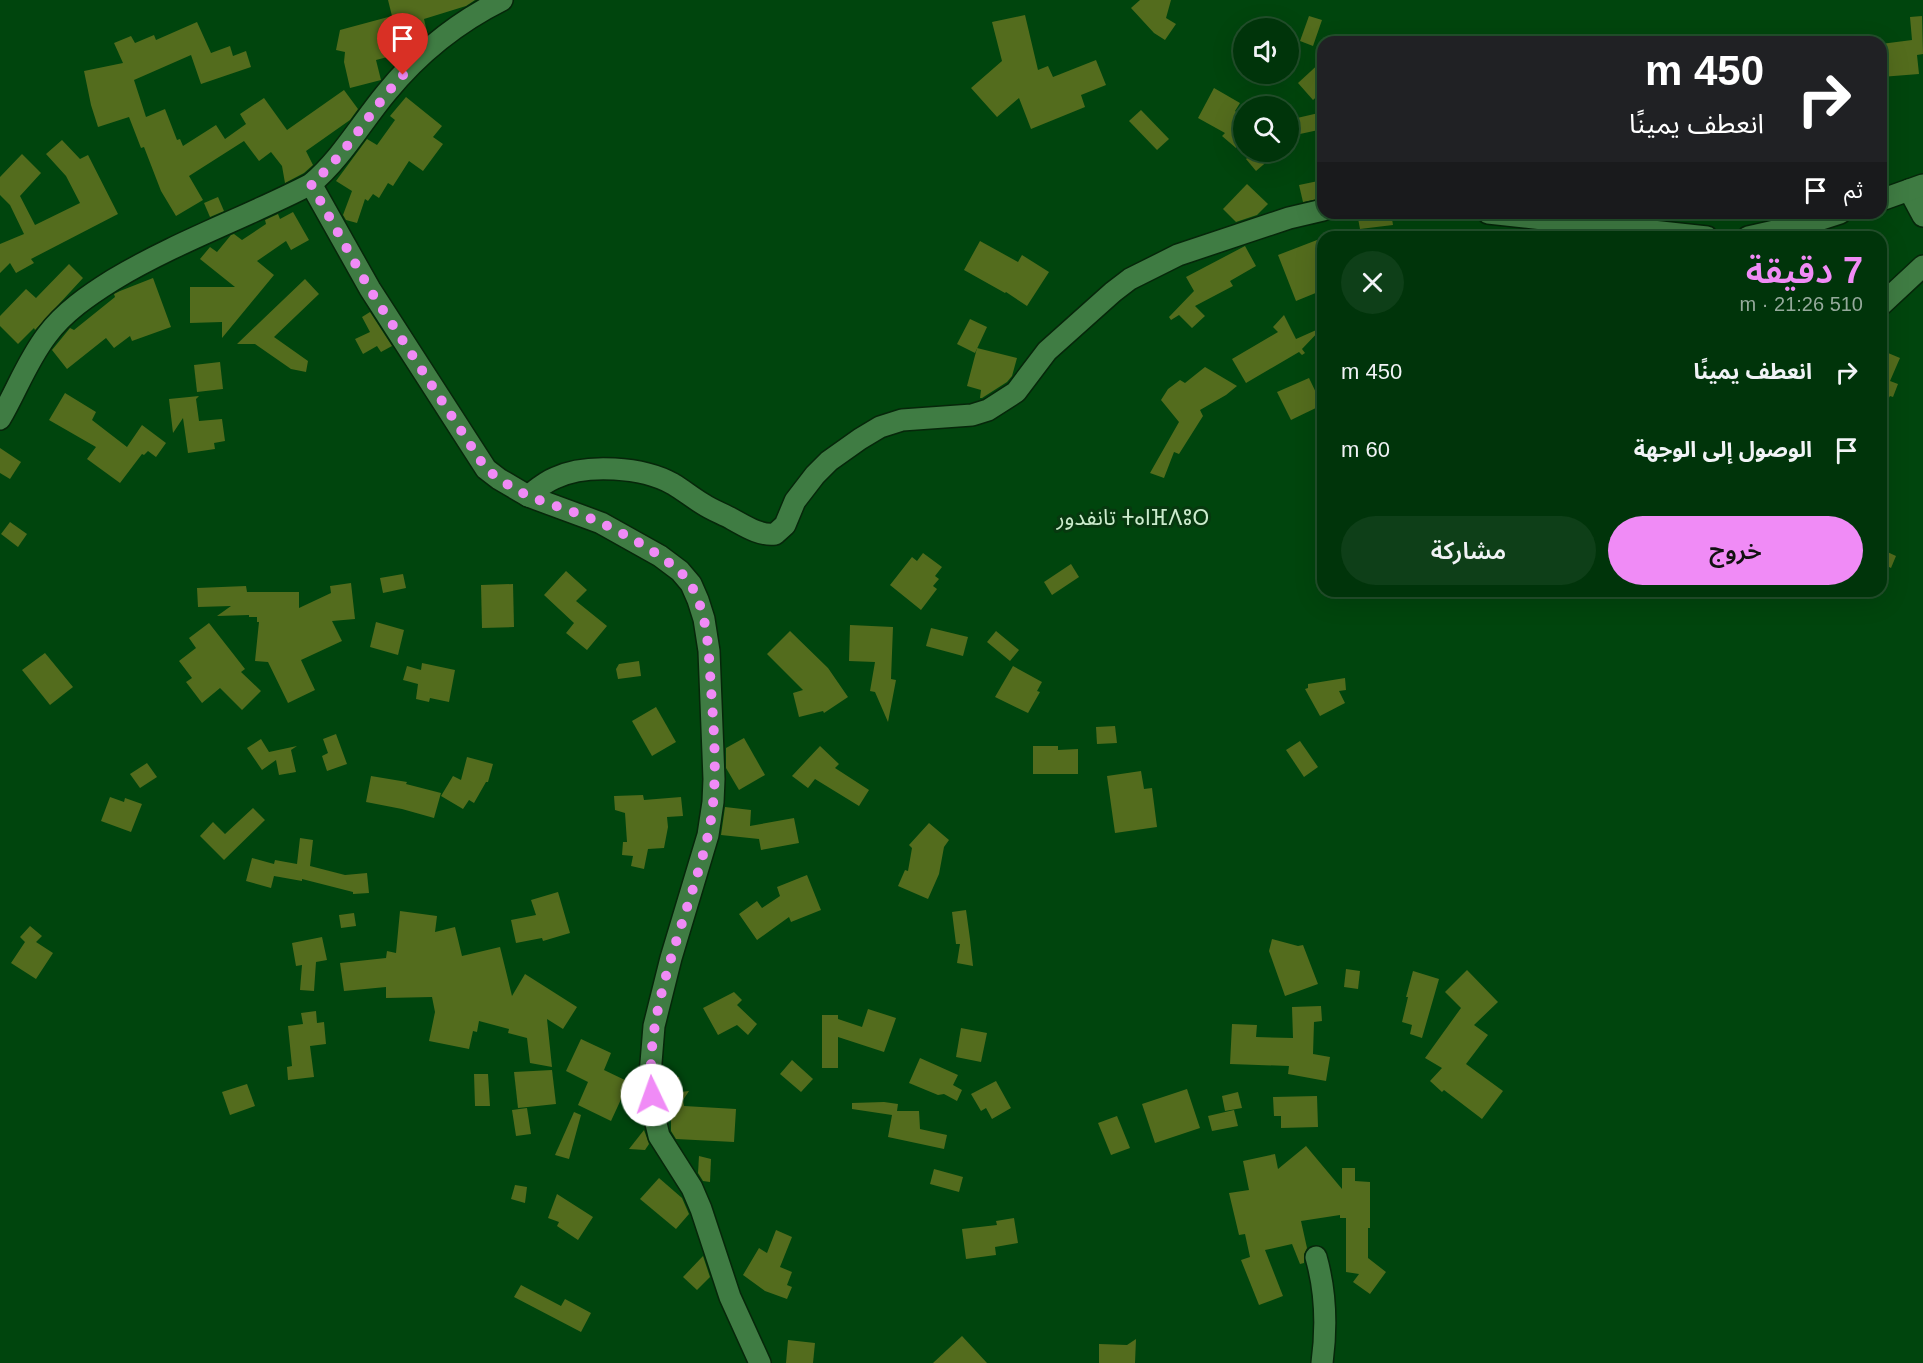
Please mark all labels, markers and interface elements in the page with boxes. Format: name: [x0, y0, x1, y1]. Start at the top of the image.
pin: [377, 13, 428, 75]
map controls: [1233, 18, 1299, 162]
button: sound: [1233, 18, 1299, 84]
icon: arrive: [386, 22, 419, 55]
text: 450 m: [1645, 47, 1764, 94]
icon: right: [1785, 60, 1863, 138]
button: search: [1233, 96, 1299, 162]
text: انعطف يمينًا: [1629, 109, 1764, 139]
icon: arrive: [1799, 174, 1832, 207]
text: ثم: [1844, 178, 1863, 203]
text: 7 دقيقة: [1746, 250, 1863, 291]
button: close: [1341, 251, 1404, 314]
text: 510 m · 21:26: [1740, 293, 1863, 315]
icon: right: [1830, 356, 1863, 389]
text: 450 m: [1341, 359, 1402, 384]
text: انعطف يمينًا: [1693, 359, 1812, 384]
icon: arrive: [1830, 434, 1863, 467]
text: 60 m: [1341, 437, 1390, 462]
text: الوصول إلى الوجهة: [1634, 437, 1812, 462]
district label: تانفدور ⵜⴰⵏⴼⴷⵓⵔ: [1056, 505, 1209, 531]
button: مشاركة: [1341, 516, 1596, 585]
button: خروج: [1608, 516, 1863, 585]
position arrow: [620, 1063, 684, 1127]

